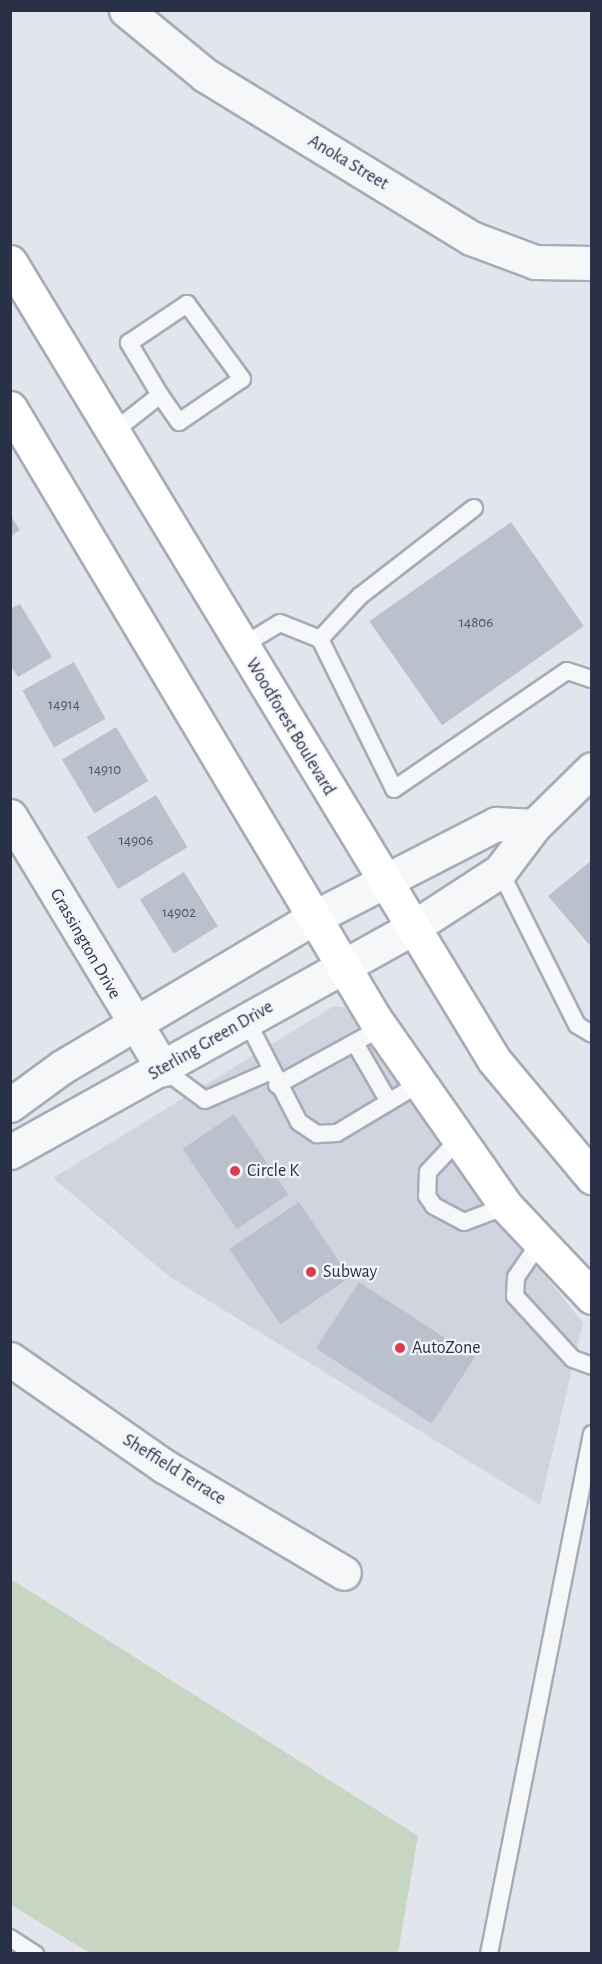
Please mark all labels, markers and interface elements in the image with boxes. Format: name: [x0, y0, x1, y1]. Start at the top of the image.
street label: Anoka Street: [304, 131, 392, 195]
house number: 14806: [459, 614, 493, 632]
street label: Woodforest Boulevard: [240, 654, 340, 800]
house number: 14914: [48, 696, 80, 714]
house number: 14910: [89, 761, 121, 779]
house number: 14906: [119, 832, 153, 850]
street label: Grassington Drive: [45, 885, 125, 1003]
house number: 14902: [162, 904, 196, 922]
street label: Sterling Green Drive: [145, 997, 277, 1085]
place label: Circle K: [247, 1160, 299, 1182]
marker: Circle K: [228, 1164, 242, 1178]
place label: Subway: [323, 1261, 377, 1283]
marker: Subway: [304, 1265, 318, 1279]
place label: AutoZone: [412, 1337, 481, 1359]
marker: AutoZone: [393, 1341, 407, 1355]
street label: Sheffield Terrace: [119, 1430, 229, 1510]

